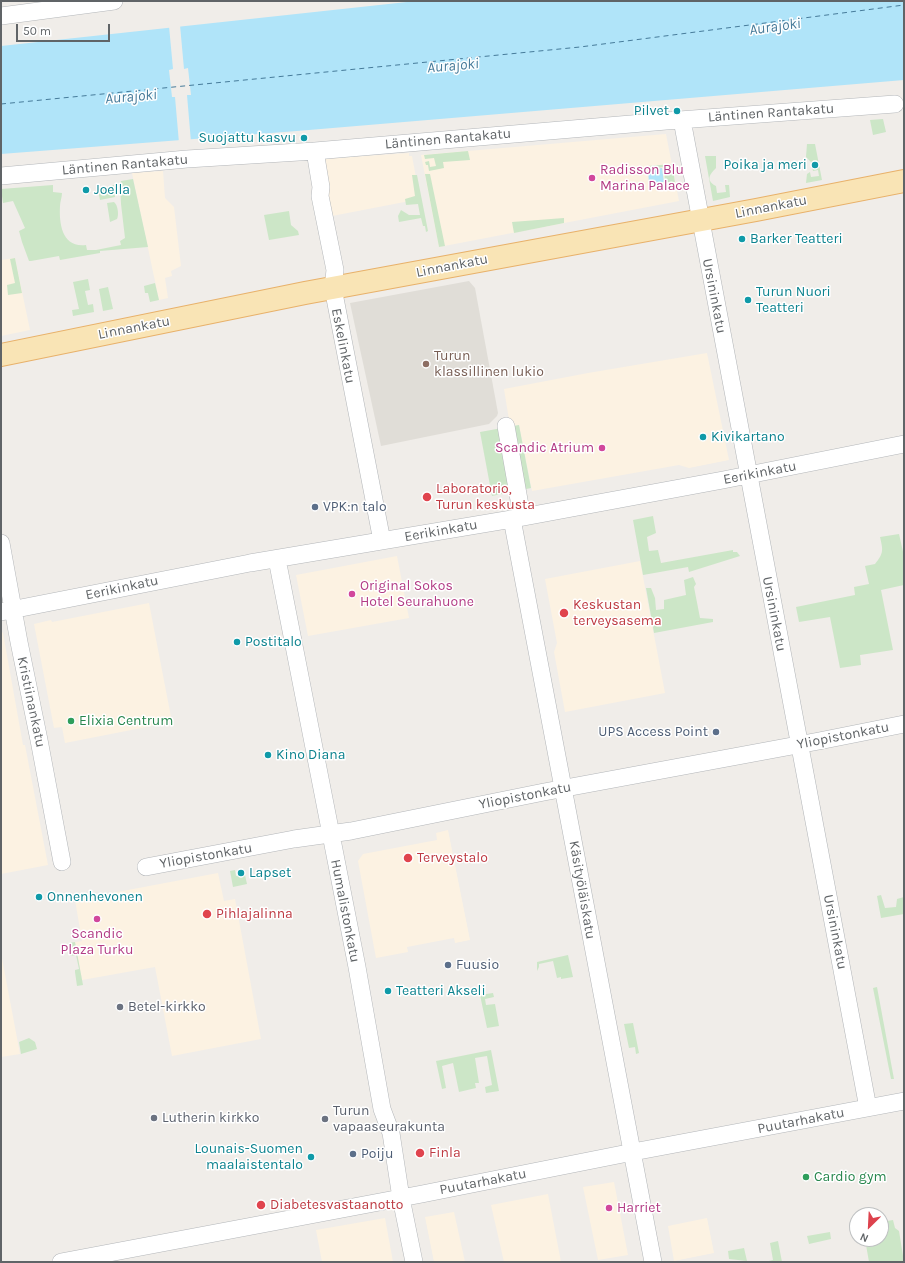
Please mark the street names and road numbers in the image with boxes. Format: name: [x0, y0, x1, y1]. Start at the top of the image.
street label: Läntinen Rantakatu: [707, 100, 835, 126]
street label: Läntinen Rantakatu: [384, 125, 512, 153]
street label: Läntinen Rantakatu: [61, 151, 189, 179]
street label: Linnankatu: [734, 192, 808, 222]
street label: Linnankatu: [415, 251, 489, 281]
street label: Ursininkatu: [698, 257, 730, 335]
street label: Eskelinkatu: [327, 307, 359, 385]
street label: Linnankatu: [97, 313, 171, 343]
street label: Eerikinkatu: [722, 458, 798, 488]
street label: Eerikinkatu: [403, 516, 479, 546]
street label: Eerikinkatu: [84, 572, 160, 604]
street label: Ursininkatu: [758, 575, 790, 653]
street label: Kristiinankatu: [13, 655, 49, 749]
street label: Yliopistonkatu: [795, 719, 891, 753]
street label: Yliopistonkatu: [477, 779, 573, 813]
street label: Käsityöläiskatu: [565, 839, 599, 941]
street label: Yliopistonkatu: [158, 840, 254, 872]
street label: Humalistonkatu: [327, 858, 363, 964]
street label: Ursininkatu: [819, 893, 851, 971]
street label: Puutarhakatu: [756, 1104, 846, 1138]
street label: Puutarhakatu: [438, 1165, 528, 1199]

